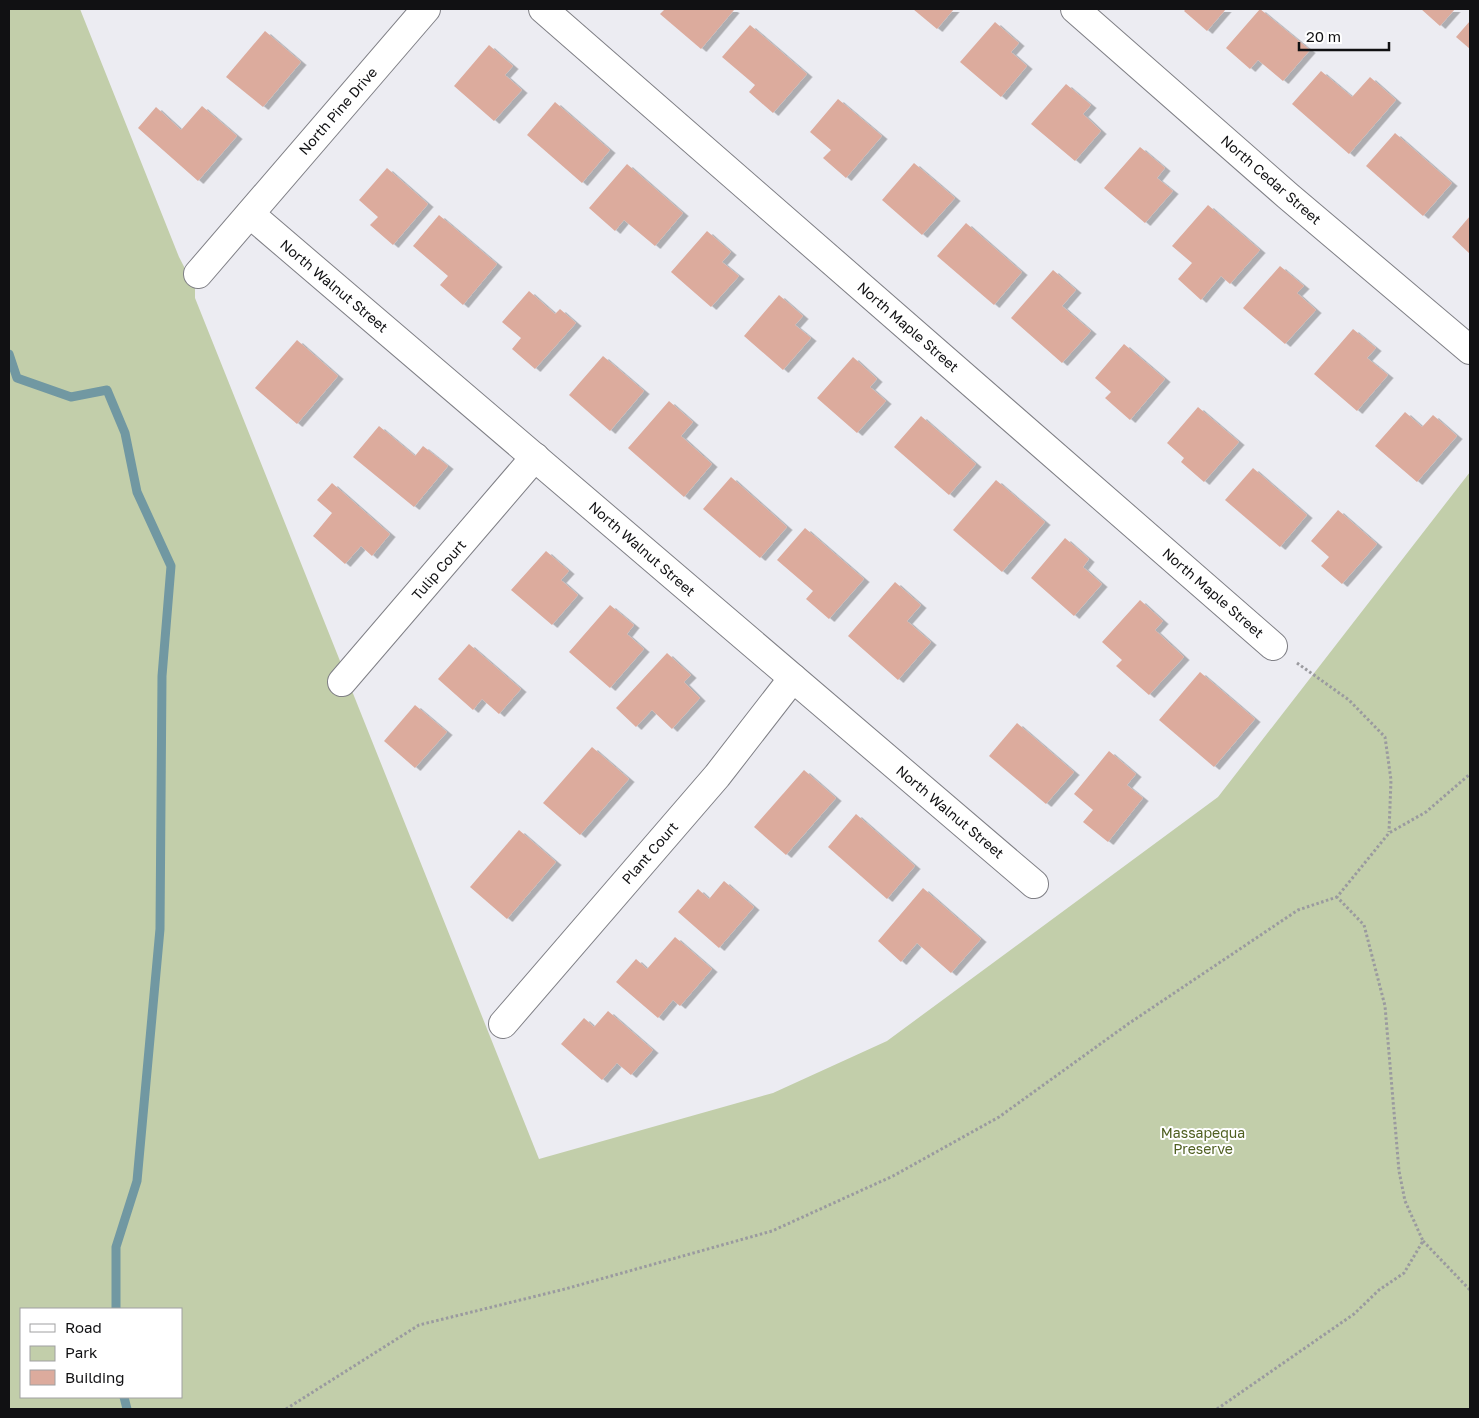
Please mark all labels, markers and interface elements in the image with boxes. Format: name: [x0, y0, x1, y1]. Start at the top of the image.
scale bar: [1299, 20, 1389, 52]
text: 20 m: [1306, 27, 1341, 45]
street label: North Pine Drive: [295, 63, 380, 158]
street label: North Cedar Street: [1218, 132, 1325, 228]
street label: North Walnut Street: [277, 236, 392, 336]
street label: North Maple Street: [854, 278, 962, 375]
street label: North Walnut Street: [586, 498, 699, 599]
street label: Tulip Court: [408, 536, 469, 603]
street label: North Maple Street: [1159, 544, 1267, 641]
street label: North Walnut Street: [893, 762, 1008, 862]
street label: Plant Court: [618, 818, 681, 887]
park label: Massapequa Preserve: [1161, 1124, 1245, 1157]
legend: [20, 1308, 182, 1398]
text: Road: [65, 1318, 102, 1336]
text: Park: [65, 1343, 98, 1361]
text: Building: [65, 1368, 125, 1386]

